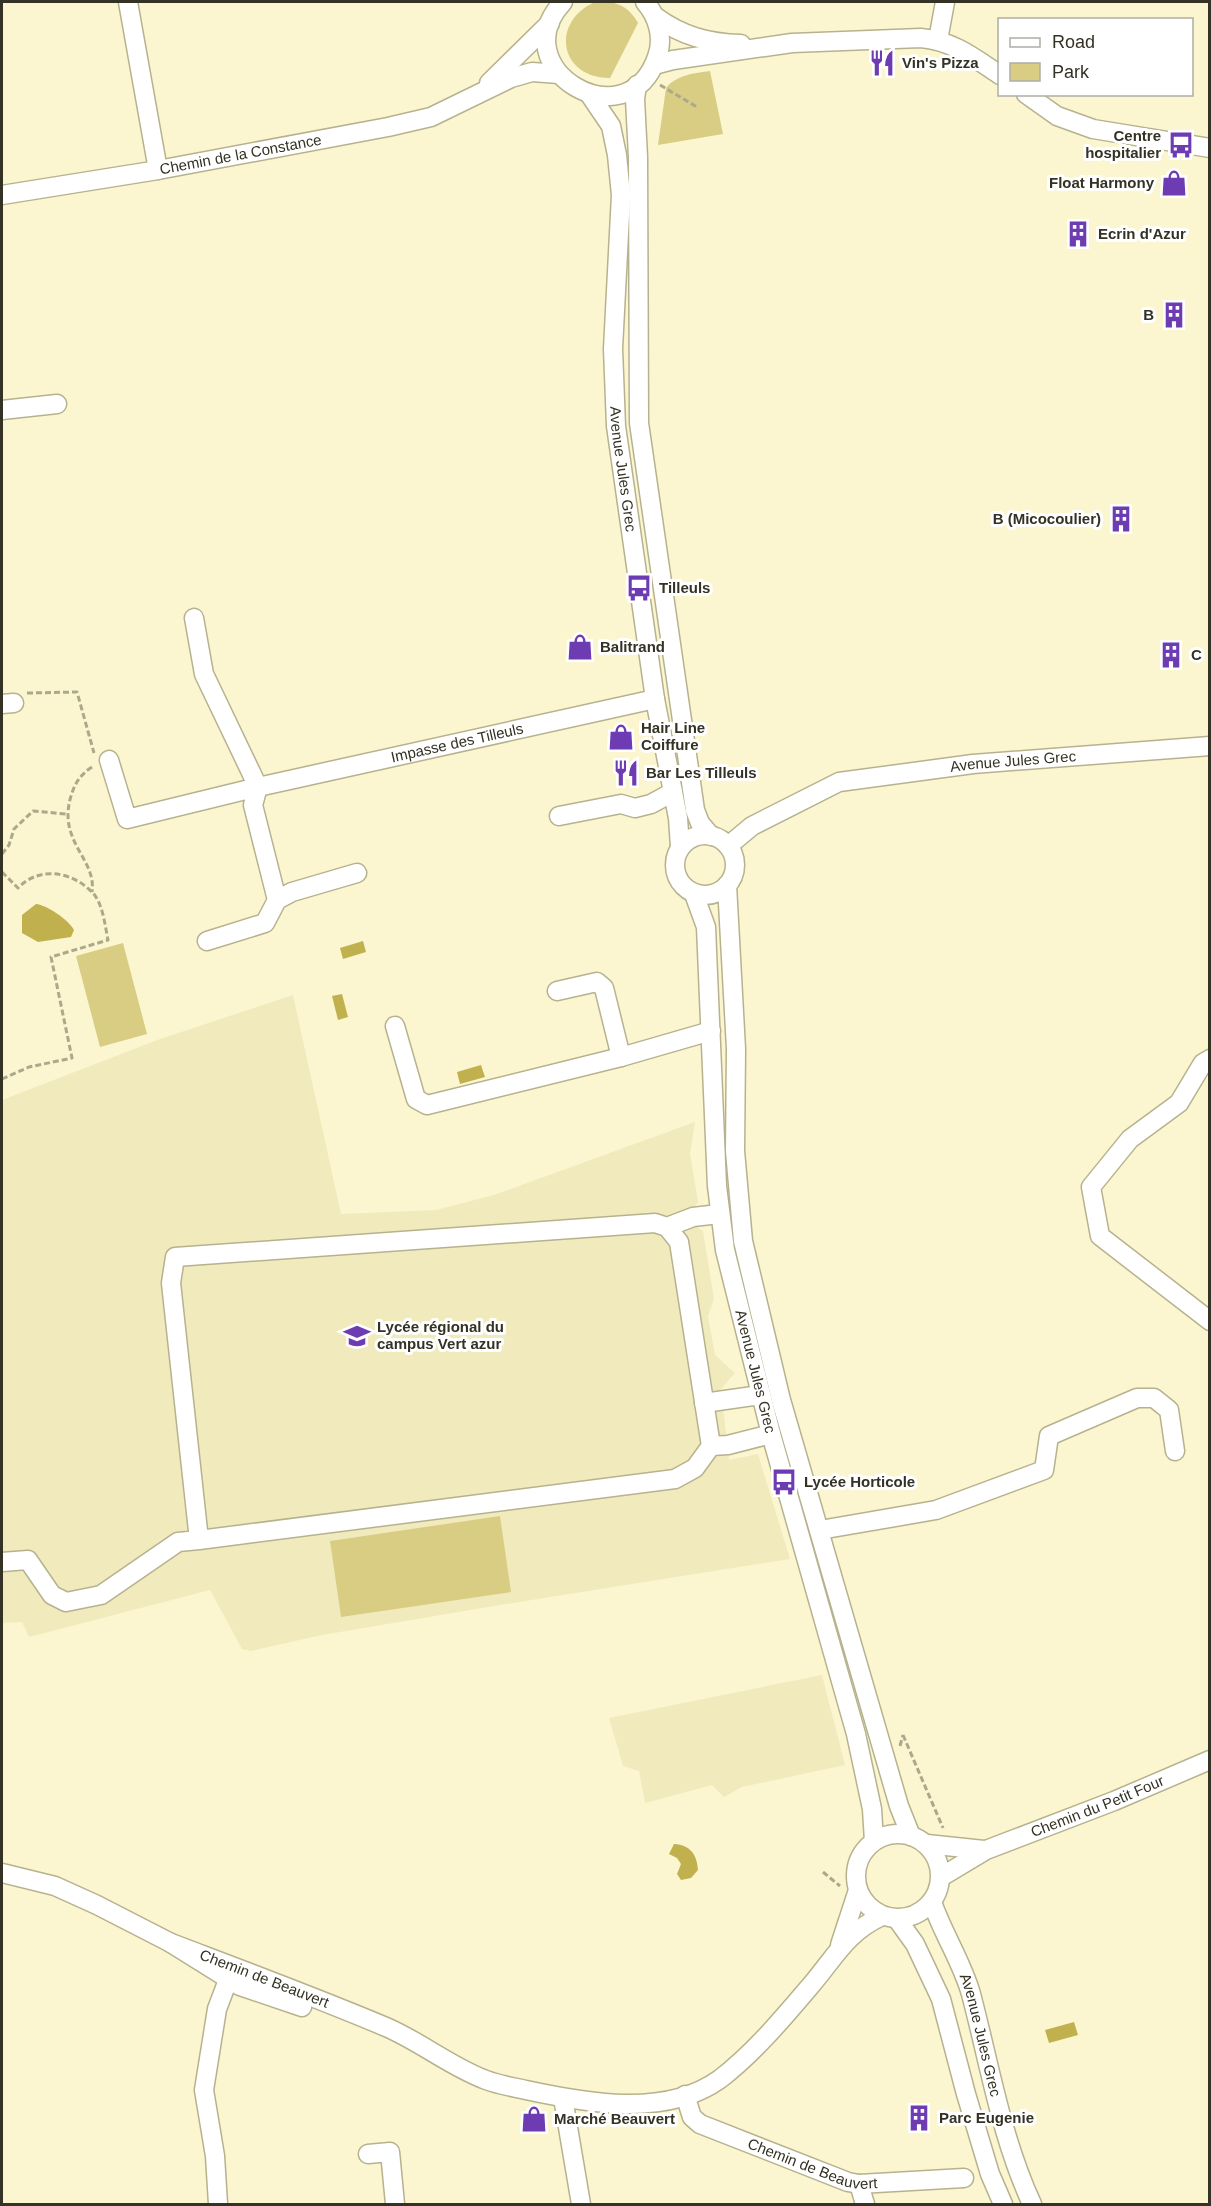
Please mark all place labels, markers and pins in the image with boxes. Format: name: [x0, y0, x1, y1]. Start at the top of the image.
restaurant icon: Vin's Pizza: [867, 48, 897, 78]
place label: Vin's Pizza: [902, 54, 979, 71]
place label: Centre hospitalier: [1085, 127, 1161, 161]
bus stop icon: Centre hospitalier: [1166, 130, 1196, 160]
shop icon: Float Harmony: [1159, 168, 1189, 198]
place label: Float Harmony: [1049, 174, 1155, 191]
building icon: Ecrin d'Azur: [1063, 219, 1093, 249]
place label: Ecrin d'Azur: [1098, 225, 1186, 242]
building icon: B: [1159, 300, 1189, 330]
place label: B: [1143, 306, 1154, 323]
building icon: B (Micocoulier): [1106, 504, 1136, 534]
place label: B (Micocoulier): [993, 510, 1101, 527]
bus stop icon: Tilleuls: [624, 573, 654, 603]
place label: Tilleuls: [659, 579, 710, 596]
shop icon: Balitrand: [565, 632, 595, 662]
place label: Balitrand: [600, 638, 665, 655]
building icon: C: [1156, 640, 1186, 670]
place label: C: [1191, 646, 1202, 663]
place label: Hair Line Coiffure: [641, 719, 705, 753]
shop icon: Hair Line Coiffure: [606, 722, 636, 752]
restaurant icon: Bar Les Tilleuls: [611, 758, 641, 788]
place label: Bar Les Tilleuls: [646, 764, 757, 781]
place label: Lycée régional du campus Vert azur: [377, 1318, 504, 1352]
school or university icon: Lycée régional du campus Vert azur: [342, 1321, 372, 1351]
bus stop icon: Lycée Horticole: [769, 1467, 799, 1497]
place label: Lycée Horticole: [804, 1473, 915, 1490]
building icon: Parc Eugenie: [904, 2103, 934, 2133]
shop icon: Marché Beauvert: [519, 2104, 549, 2134]
place label: Parc Eugenie: [939, 2109, 1034, 2126]
place label: Marché Beauvert: [554, 2110, 675, 2127]

